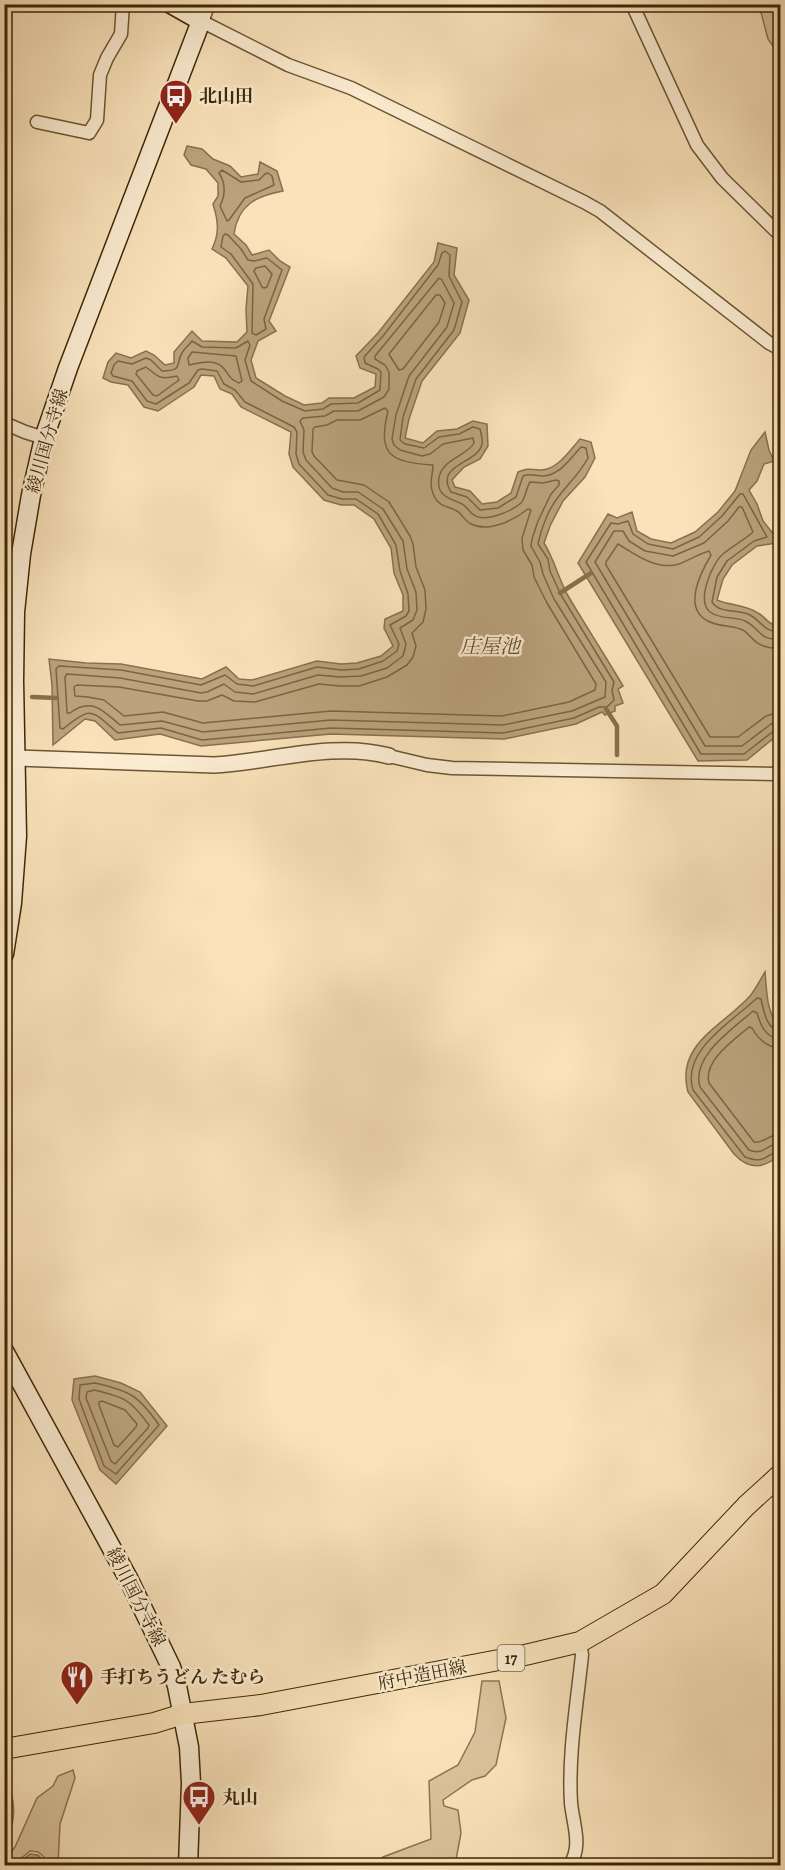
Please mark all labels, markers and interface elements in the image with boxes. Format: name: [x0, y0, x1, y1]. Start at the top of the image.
bus stop icon: 北山田: [158, 78, 194, 125]
place label: 北山田: [199, 84, 253, 108]
street label: 綾川国分寺線: [21, 386, 73, 496]
water label: 庄屋池: [460, 633, 522, 660]
street label: 綾川国分寺線: [101, 1543, 171, 1651]
road number: 17: [498, 1645, 524, 1671]
street label: 府中造田線: [376, 1655, 468, 1695]
restaurant icon: 手打ちうどん たむら: [59, 1659, 95, 1706]
place label: 手打ちうどん たむら: [100, 1665, 265, 1689]
bus stop icon: 丸山: [181, 1779, 217, 1826]
place label: 丸山: [222, 1785, 258, 1809]

